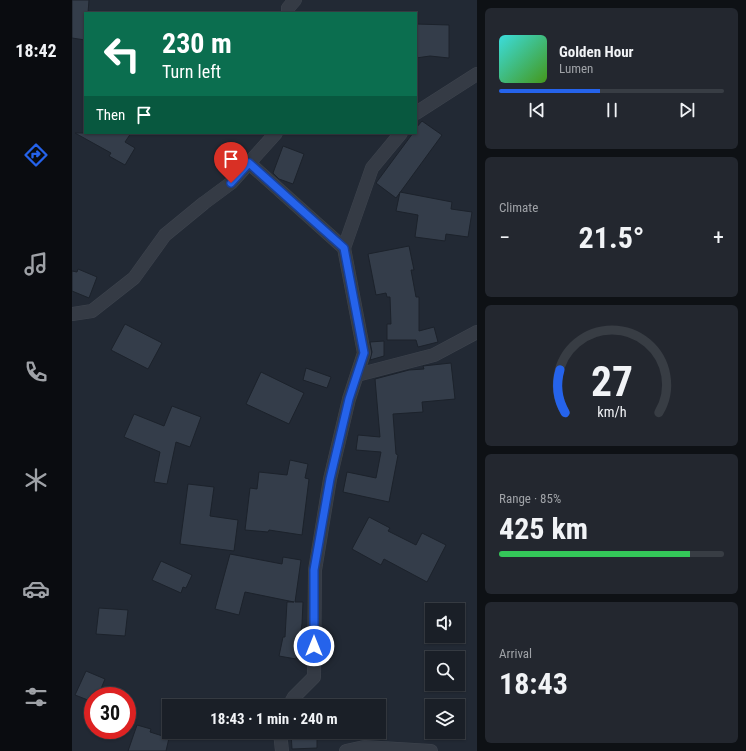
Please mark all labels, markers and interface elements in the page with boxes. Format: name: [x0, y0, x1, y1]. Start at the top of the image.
text: 230 m: [162, 27, 232, 60]
icon: left: [96, 28, 148, 80]
text: 18:42: [15, 40, 57, 61]
text: Golden Hour: [559, 43, 634, 61]
text: Turn left: [162, 61, 221, 82]
text: Lumen: [559, 61, 593, 76]
icon: previous: [526, 99, 548, 121]
icon: pause: [601, 99, 623, 121]
icon: next: [676, 99, 698, 121]
icon: arrive: [133, 104, 155, 126]
text: Then: [96, 106, 125, 124]
icon: directions: [22, 141, 50, 169]
pin: [214, 142, 248, 183]
icon: arrive: [220, 148, 242, 170]
text: Climate: [499, 200, 538, 215]
text: 21.5°: [579, 220, 644, 255]
text: −: [499, 225, 510, 250]
text: +: [713, 225, 724, 250]
icon: music: [22, 250, 50, 278]
text: 27: [590, 357, 633, 406]
icon: phone: [22, 358, 50, 386]
text: km/h: [597, 404, 626, 420]
icon: climate: [22, 466, 50, 494]
text: Range · 85%: [499, 491, 561, 506]
text: 425 km: [499, 511, 588, 546]
icon: car: [22, 575, 50, 603]
map controls: [425, 603, 465, 739]
button: sound: [425, 603, 465, 643]
position arrow: [293, 625, 335, 667]
text: Arrival: [499, 646, 532, 661]
button: search: [425, 651, 465, 691]
text: 18:43: [499, 666, 568, 701]
icon: filters: [22, 683, 50, 711]
speed limit sign: 30: [84, 687, 136, 739]
button: layers: [425, 699, 465, 739]
text: 18:43 · 1 min · 240 m: [210, 710, 338, 728]

